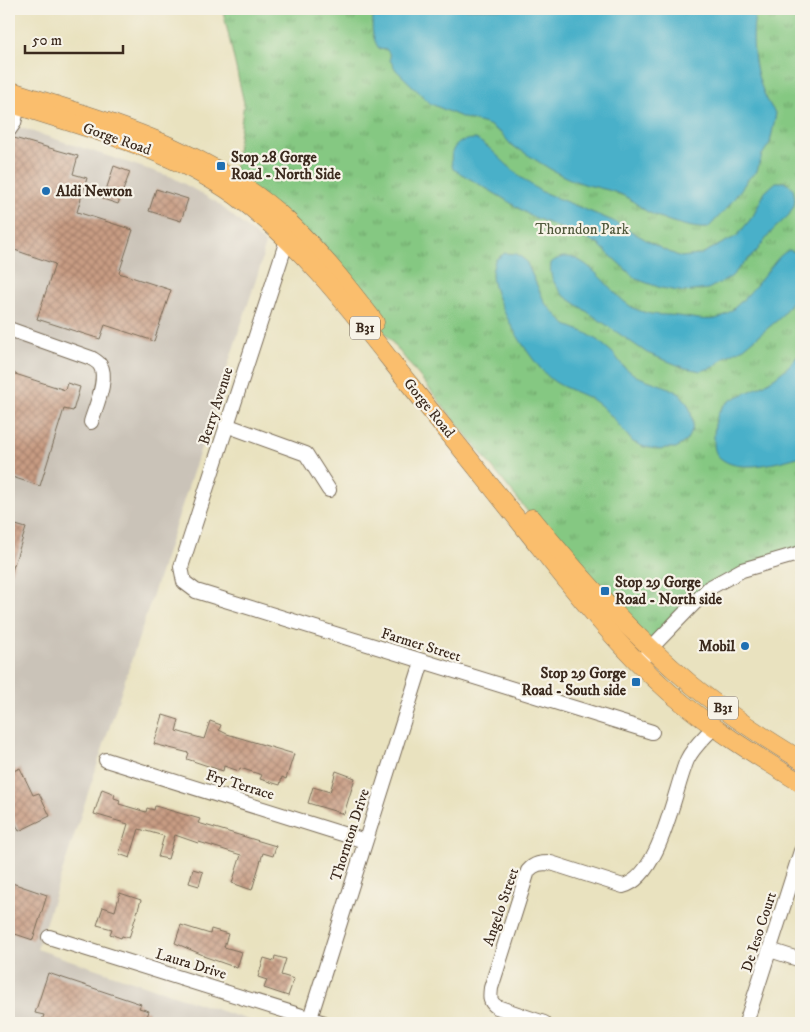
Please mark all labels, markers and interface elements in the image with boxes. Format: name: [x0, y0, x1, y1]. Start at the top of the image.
scale bar: [25, 22, 122, 54]
text: 50 m: [32, 31, 62, 50]
street label: Gorge Road: [80, 118, 154, 160]
place label: Stop 28 Gorge Road - North Side: [231, 148, 342, 184]
marker: Stop 28 Gorge Road - North Side: [215, 160, 227, 172]
place label: Aldi Newton: [55, 182, 133, 201]
marker: Aldi Newton: [40, 185, 52, 197]
park label: Thorndon Park: [535, 220, 629, 239]
road number: B31: [350, 316, 380, 339]
street label: Berry Avenue: [195, 365, 237, 447]
street label: Gorge Road: [399, 374, 459, 442]
place label: Stop 29 Gorge Road - North side: [615, 573, 723, 609]
marker: Stop 29 Gorge Road - North side: [599, 585, 611, 597]
street label: Farmer Street: [379, 624, 463, 666]
place label: Mobil: [699, 637, 735, 656]
marker: Mobil: [739, 640, 751, 652]
place label: Stop 29 Gorge Road - South side: [522, 664, 627, 700]
marker: Stop 29 Gorge Road - South side: [630, 676, 642, 688]
road number: B31: [708, 696, 738, 720]
street label: Fry Terrace: [203, 766, 277, 804]
street label: Thornton Drive: [326, 786, 374, 884]
street label: Angelo Street: [479, 865, 523, 949]
street label: De Ieso Court: [737, 889, 781, 975]
street label: Laura Drive: [153, 944, 229, 984]

